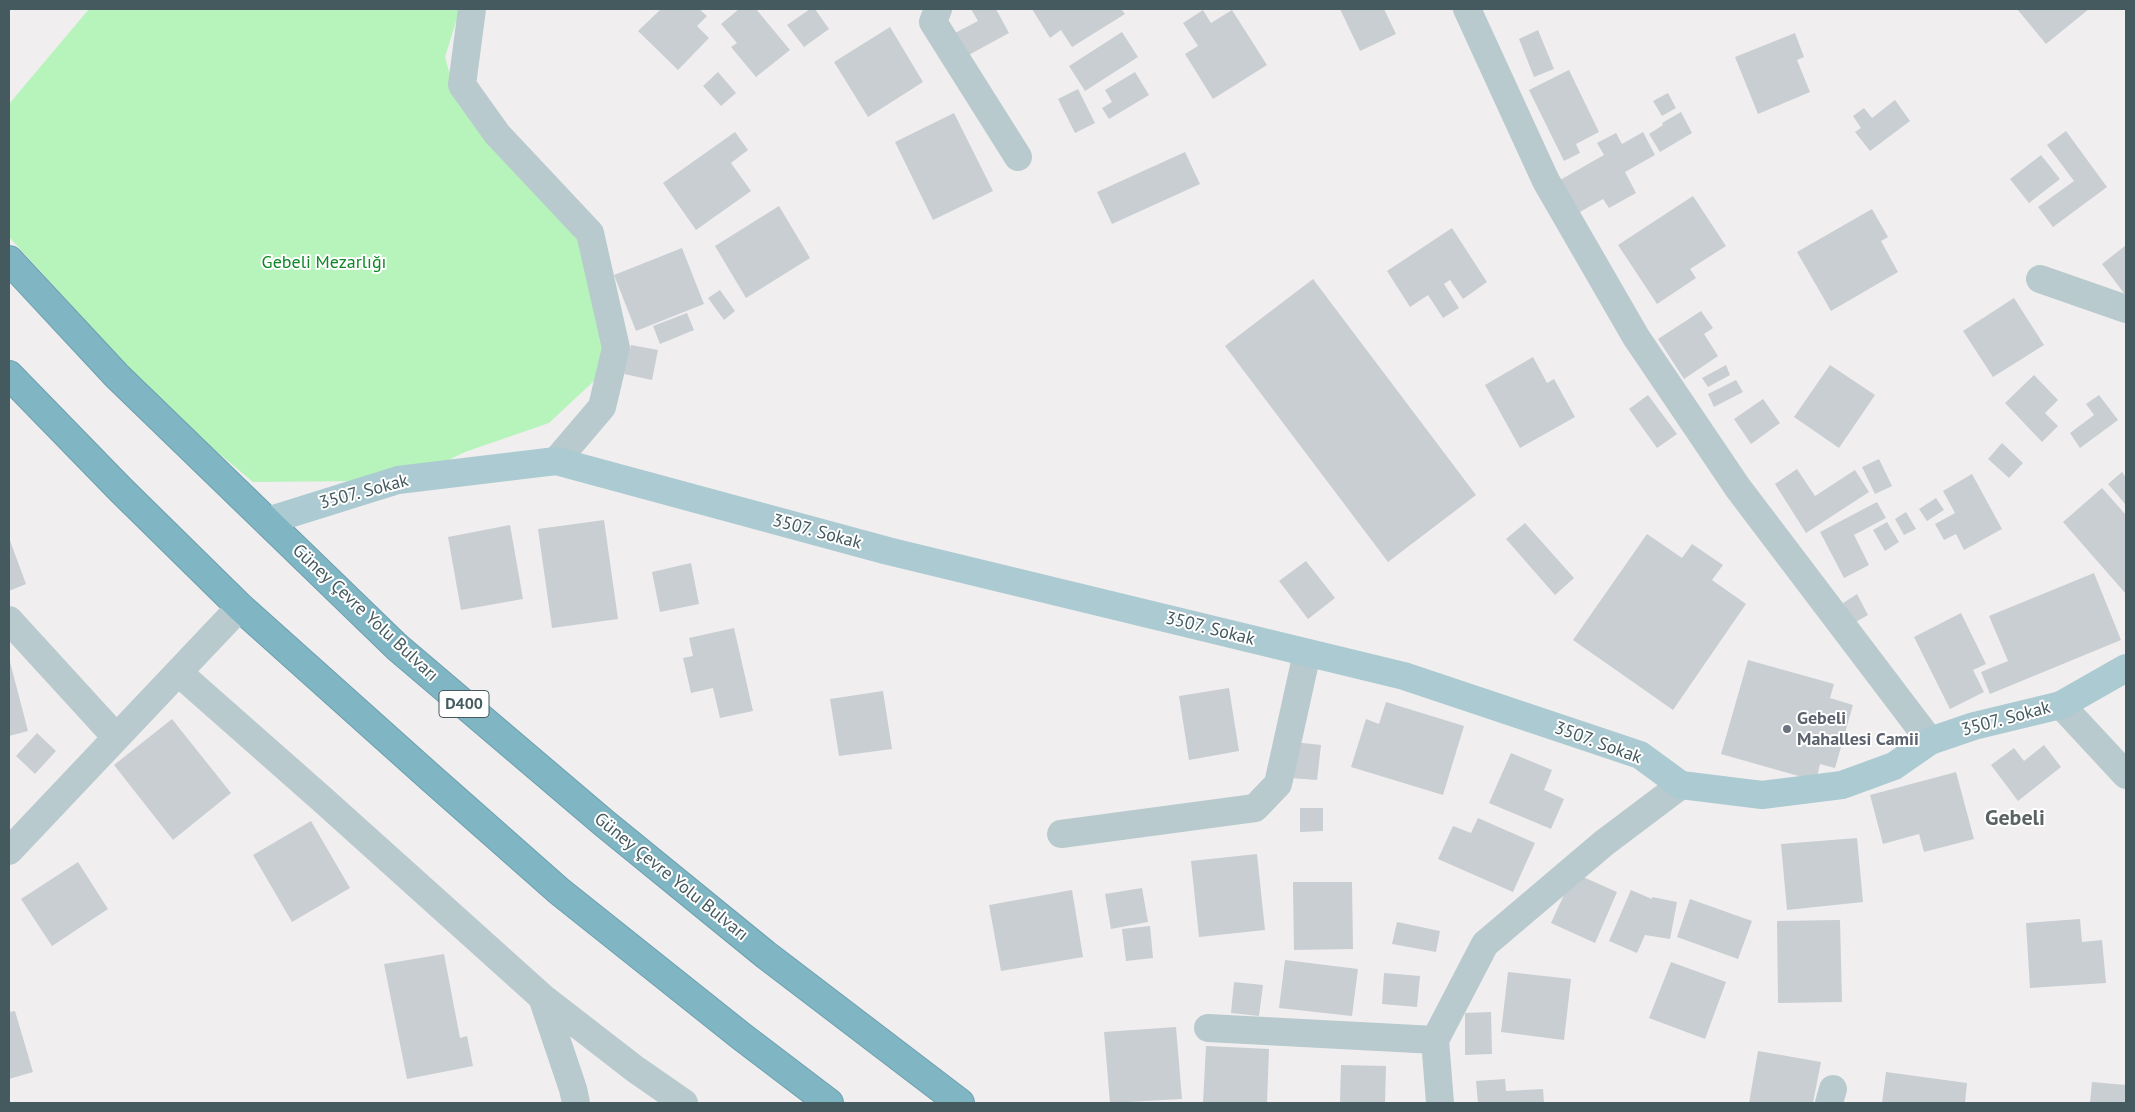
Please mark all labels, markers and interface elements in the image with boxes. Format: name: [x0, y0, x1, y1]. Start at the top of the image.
park label: Gebeli Mezarlığı: [262, 252, 386, 274]
street label: 3507. Sokak: [317, 470, 411, 514]
street label: 3507. Sokak: [770, 510, 864, 554]
street label: Güney Çevre Yolu Bulvarı: [288, 540, 442, 686]
street label: 3507. Sokak: [1163, 607, 1257, 651]
road number: D400: [439, 691, 489, 718]
street label: 3507. Sokak: [1959, 697, 2053, 741]
place label: Gebeli Mahallesi Camii: [1797, 708, 1919, 751]
street label: 3507. Sokak: [1551, 717, 1645, 769]
marker: Gebeli Mahallesi Camii: [1781, 723, 1793, 735]
district label: Gebeli: [1985, 806, 2045, 832]
street label: Güney Çevre Yolu Bulvarı: [590, 808, 752, 946]

